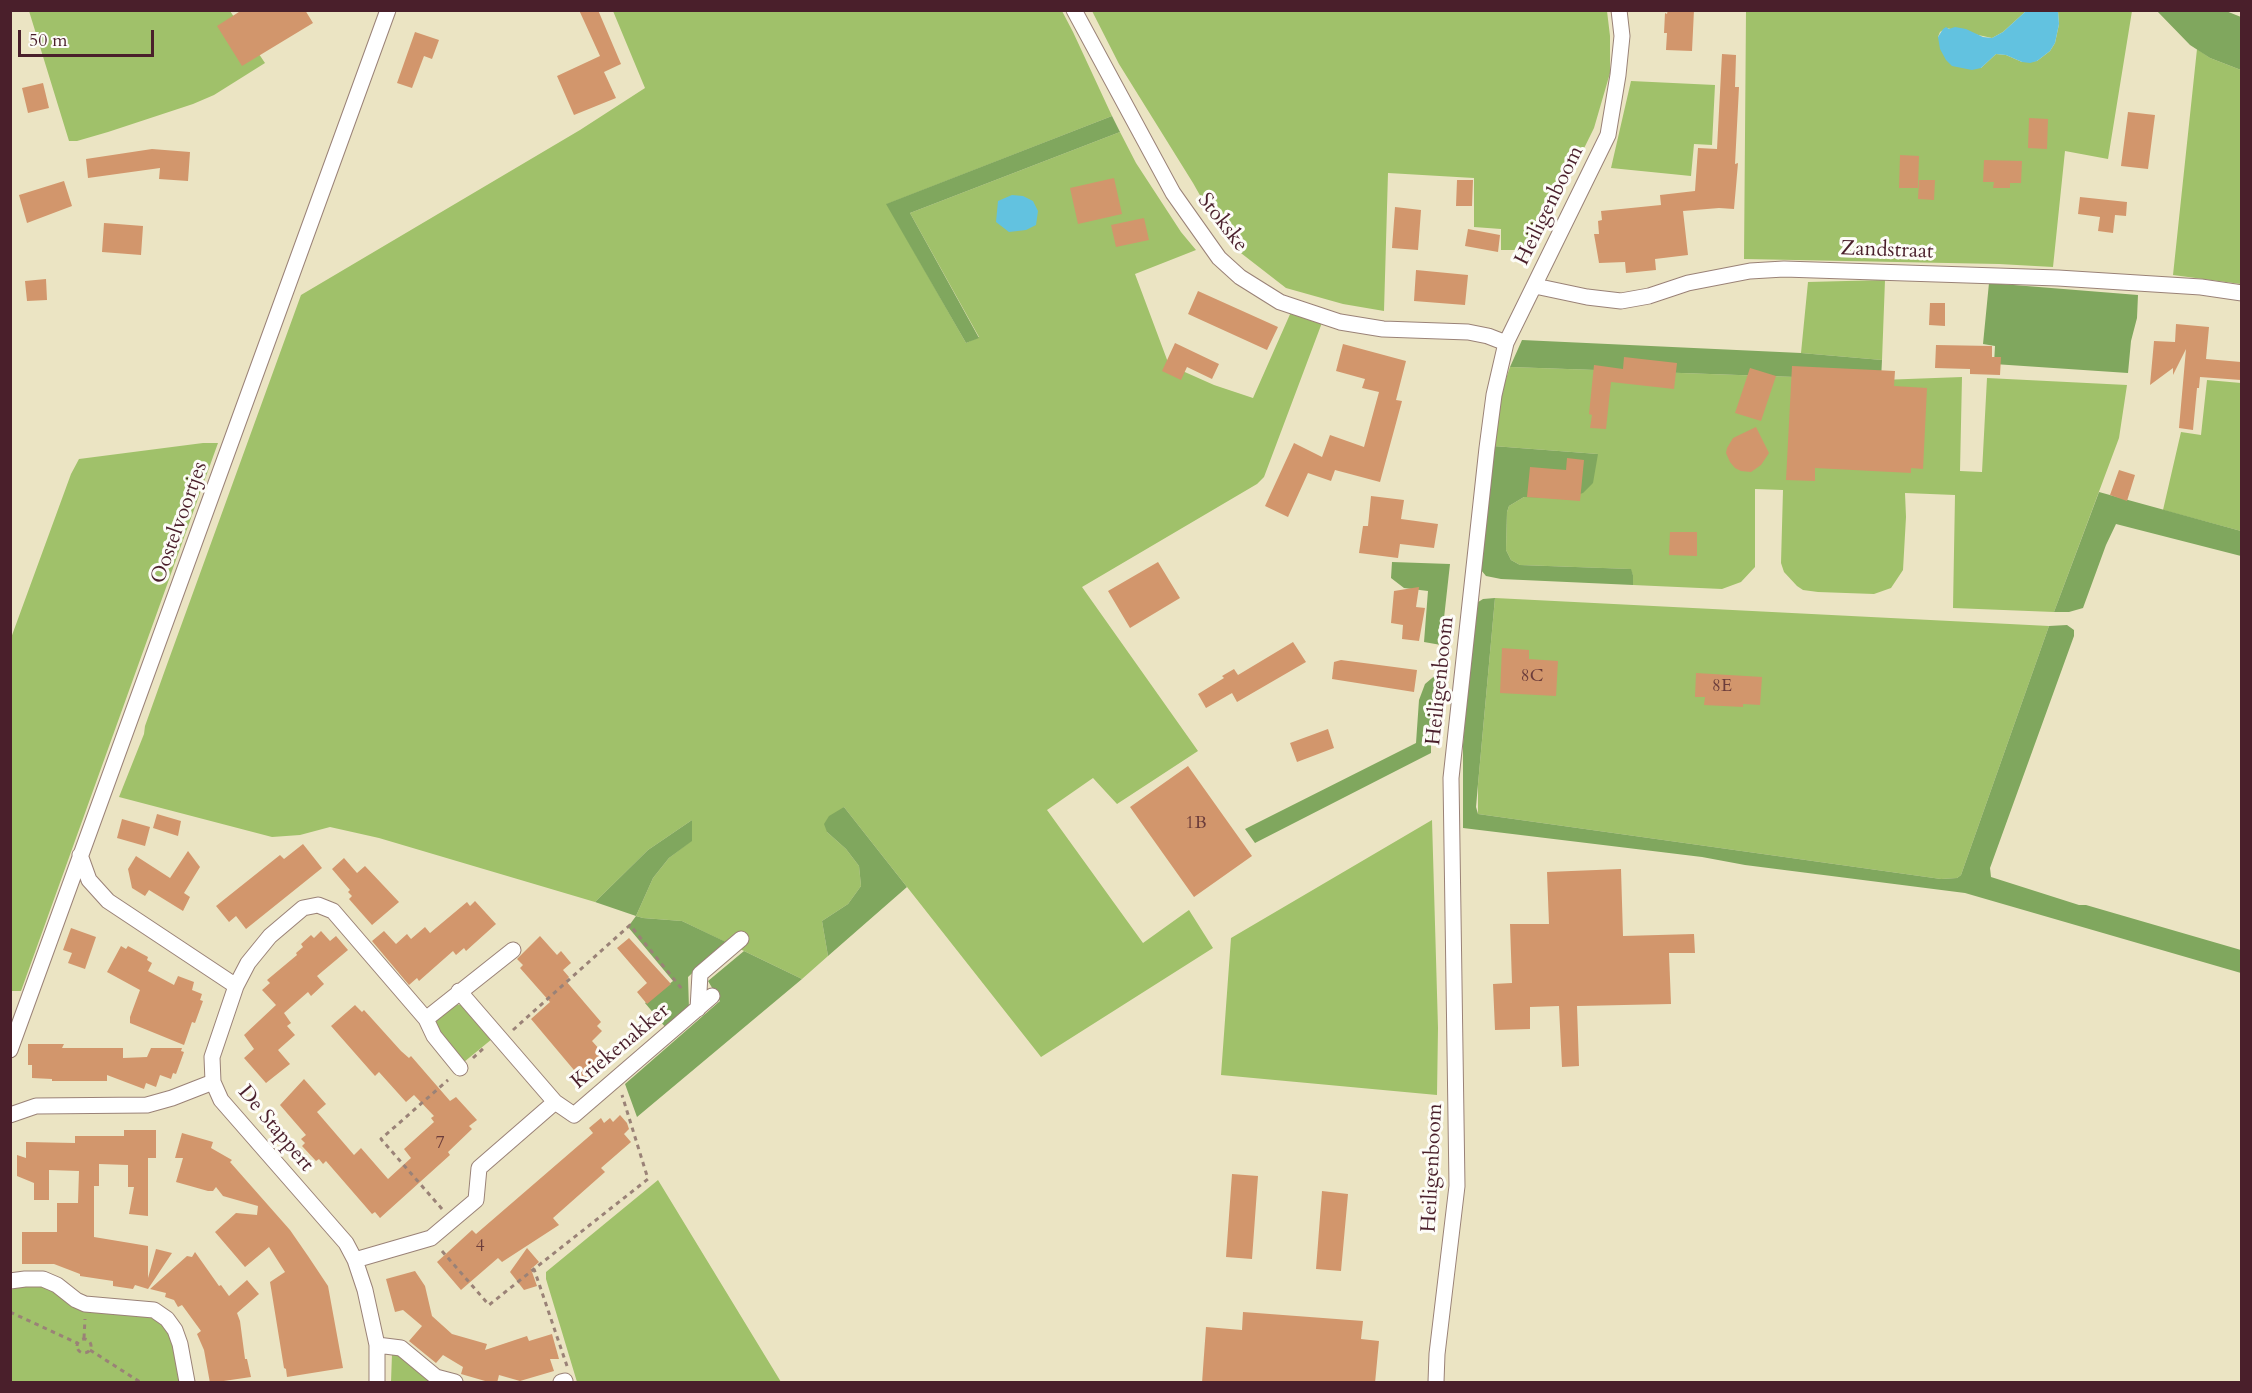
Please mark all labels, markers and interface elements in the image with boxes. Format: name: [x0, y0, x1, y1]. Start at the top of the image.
scale bar: [21, 18, 158, 56]
text: 50 m: [29, 28, 68, 53]
street label: Heiligenboom: [1510, 142, 1590, 270]
street label: Stokske: [1191, 189, 1253, 257]
street label: Zandstraat: [1840, 237, 1934, 265]
street label: Oostelvoortjes: [146, 458, 214, 588]
street label: Heiligenboom: [1422, 615, 1460, 747]
house number: 8C: [1521, 666, 1543, 688]
house number: 8E: [1712, 676, 1732, 698]
house number: 1B: [1185, 813, 1207, 835]
street label: Kriekenakker: [567, 999, 675, 1095]
street label: De Stappert: [232, 1081, 318, 1177]
street label: Heiligenboom: [1417, 1103, 1449, 1233]
house number: 7: [435, 1133, 445, 1155]
house number: 4: [475, 1236, 485, 1258]

